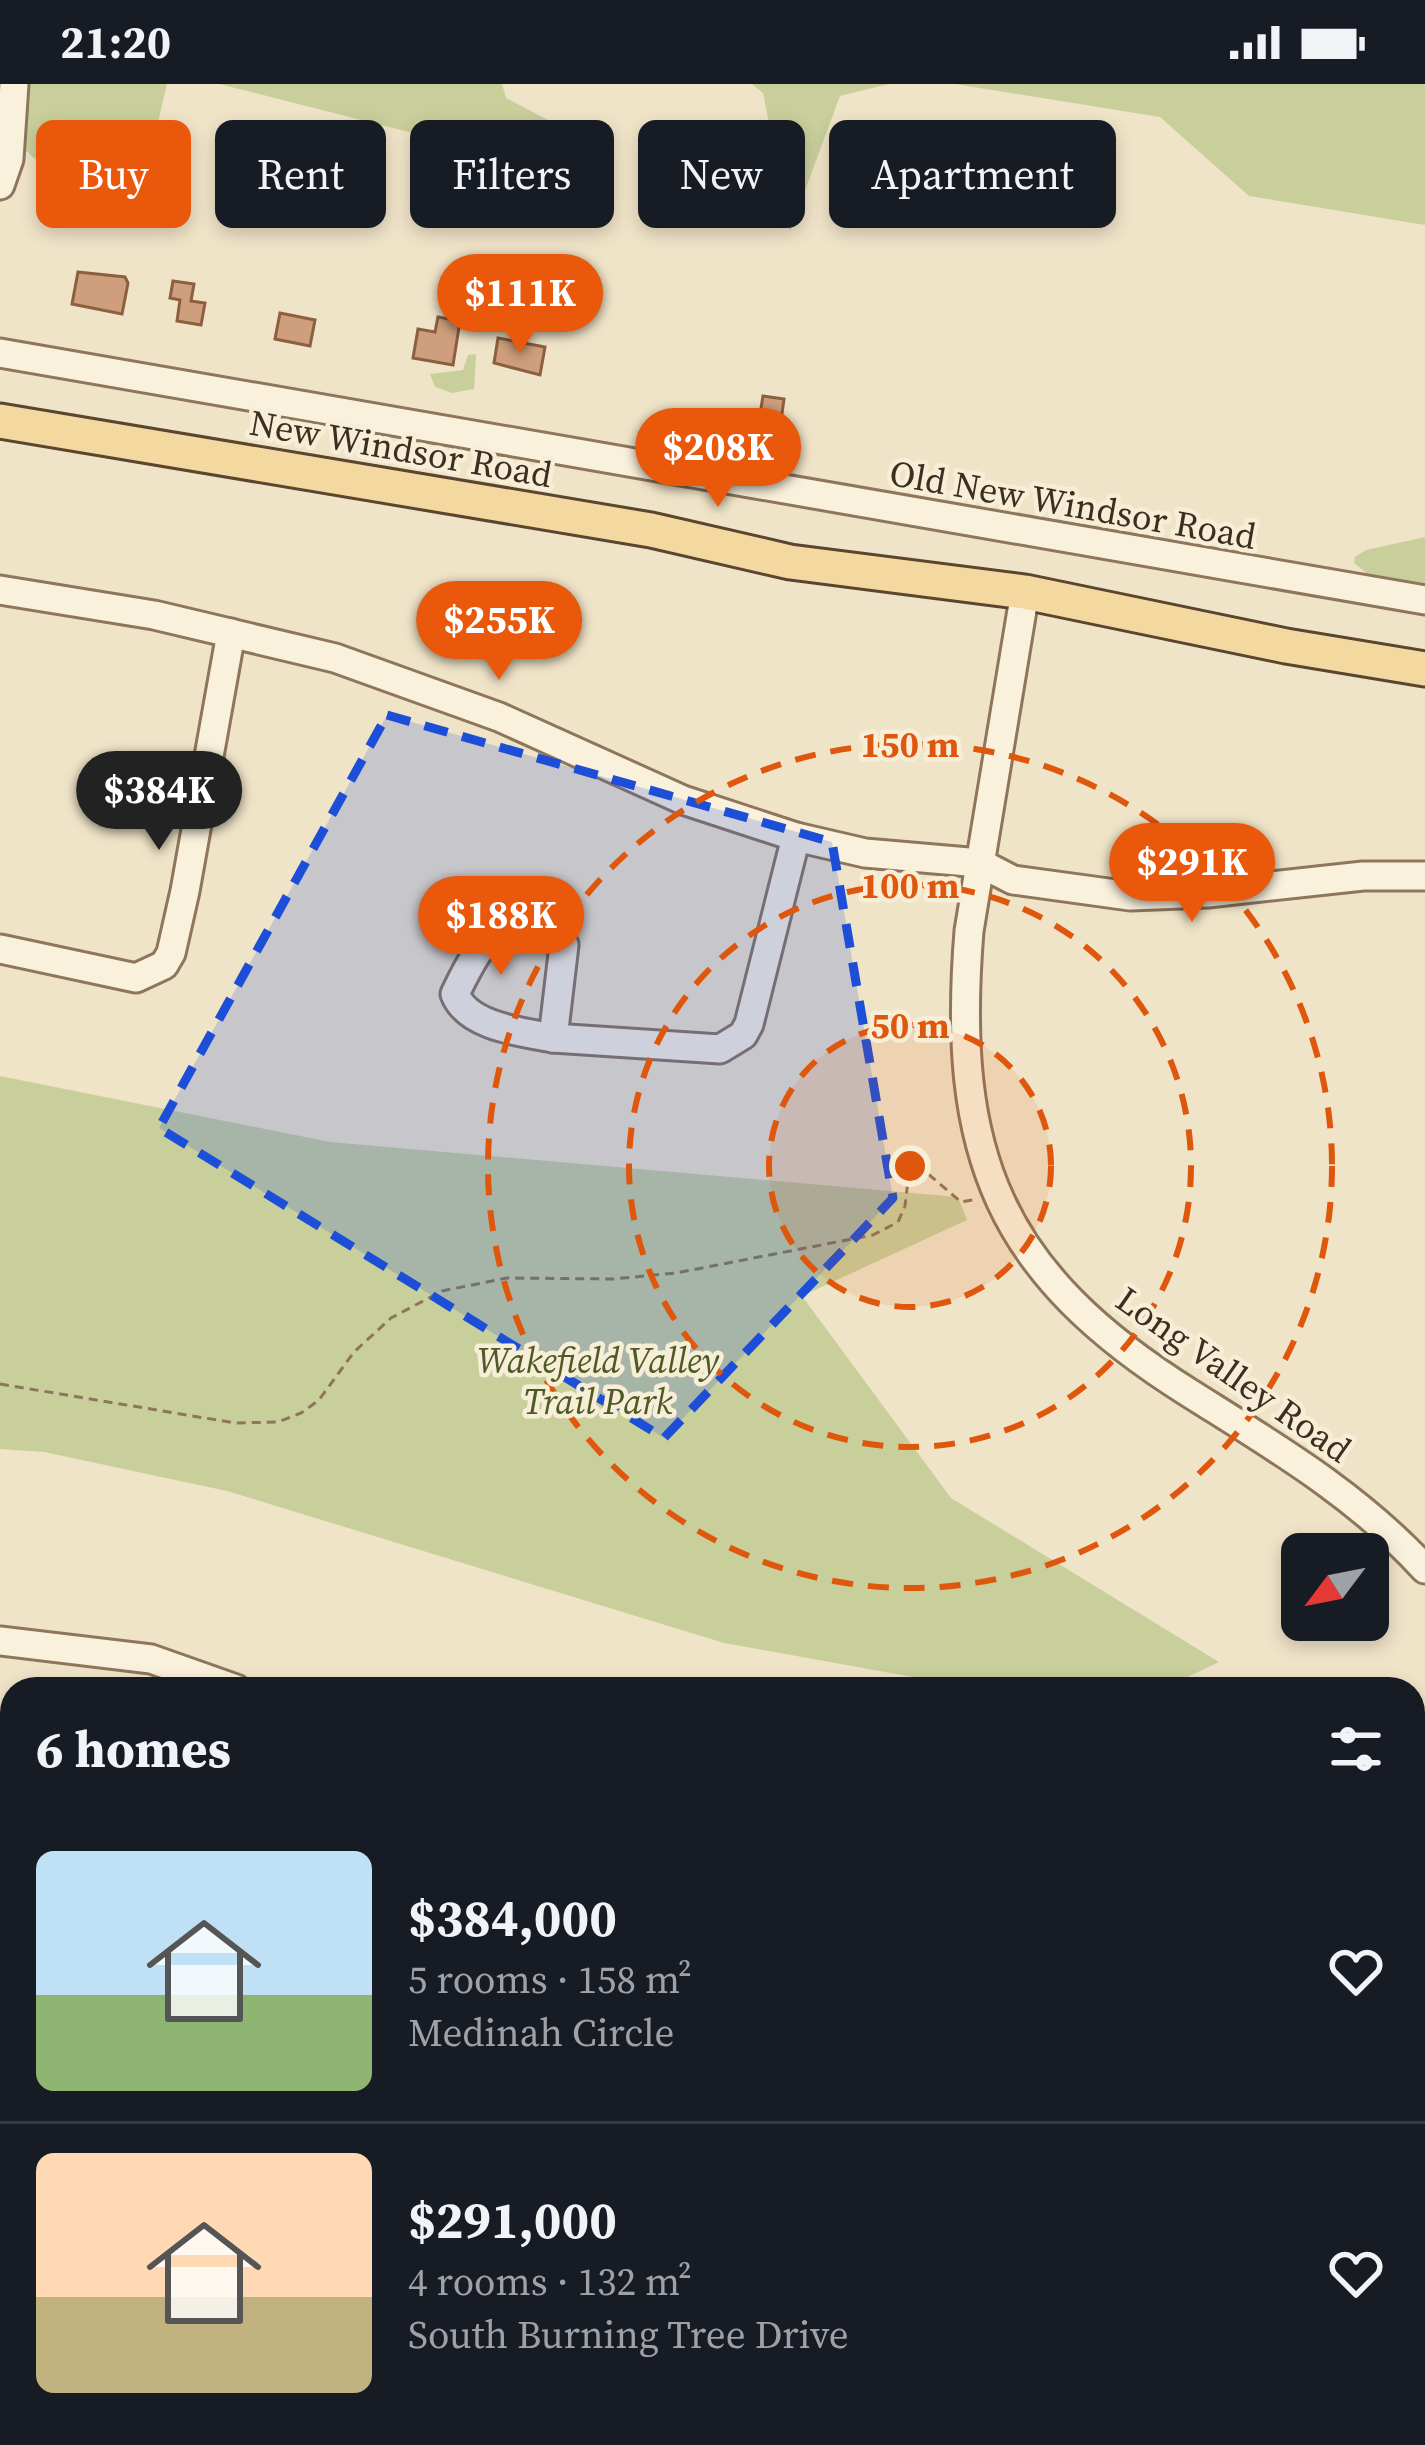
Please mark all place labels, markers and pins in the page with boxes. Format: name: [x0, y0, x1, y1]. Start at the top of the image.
pin: $111K: [436, 254, 604, 356]
pin: $208K: [634, 408, 802, 510]
pin: $255K: [415, 581, 583, 683]
pin: $384K: [75, 751, 243, 853]
pin: $291K: [1108, 823, 1276, 925]
pin: $188K: [417, 876, 585, 978]
centre of rings: [889, 1145, 931, 1187]

